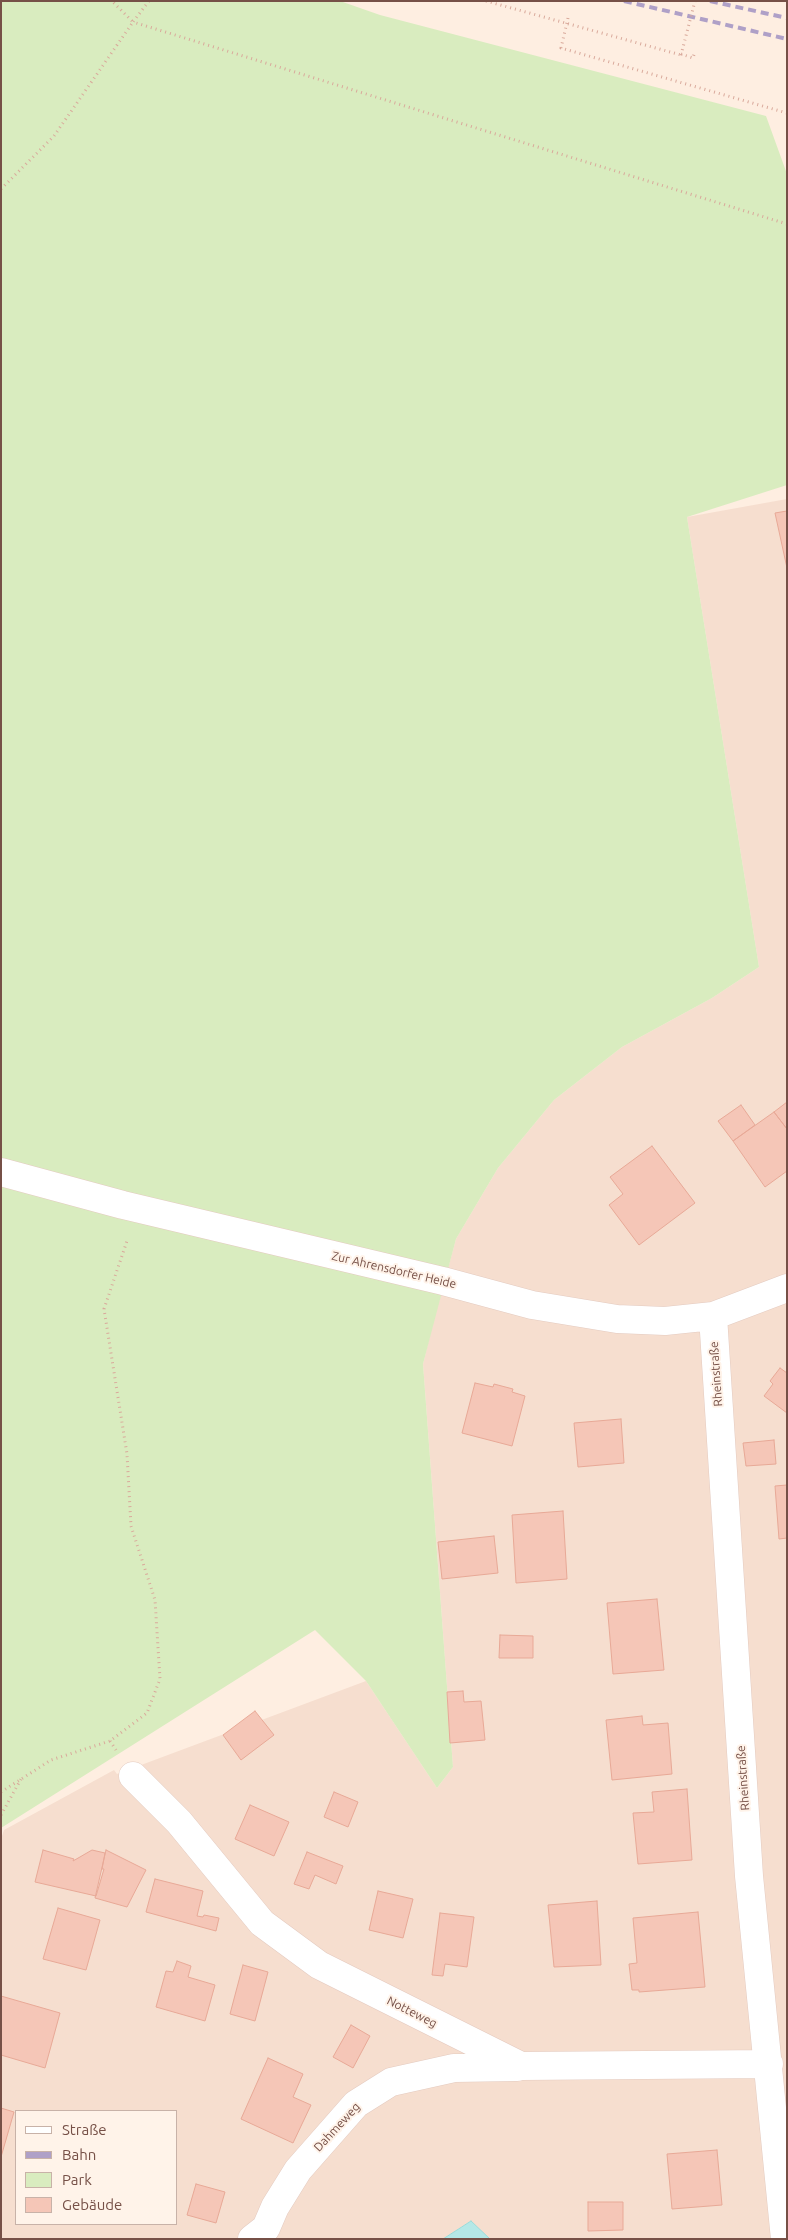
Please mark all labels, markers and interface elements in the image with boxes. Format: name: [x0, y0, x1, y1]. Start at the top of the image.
street label: Zur Ahrensdorfer Heide: [330, 1249, 458, 1291]
street label: Rheinstraße: [707, 1341, 725, 1407]
street label: Rheinstraße: [734, 1745, 752, 1811]
street label: Notteweg: [384, 1993, 440, 2031]
street label: Dahmeweg: [311, 2100, 363, 2154]
legend: [15, 2110, 178, 2225]
text: Straße: [62, 2121, 106, 2138]
text: Bahn: [62, 2146, 96, 2163]
text: Park: [62, 2171, 92, 2188]
text: Gebäude: [62, 2196, 122, 2213]

